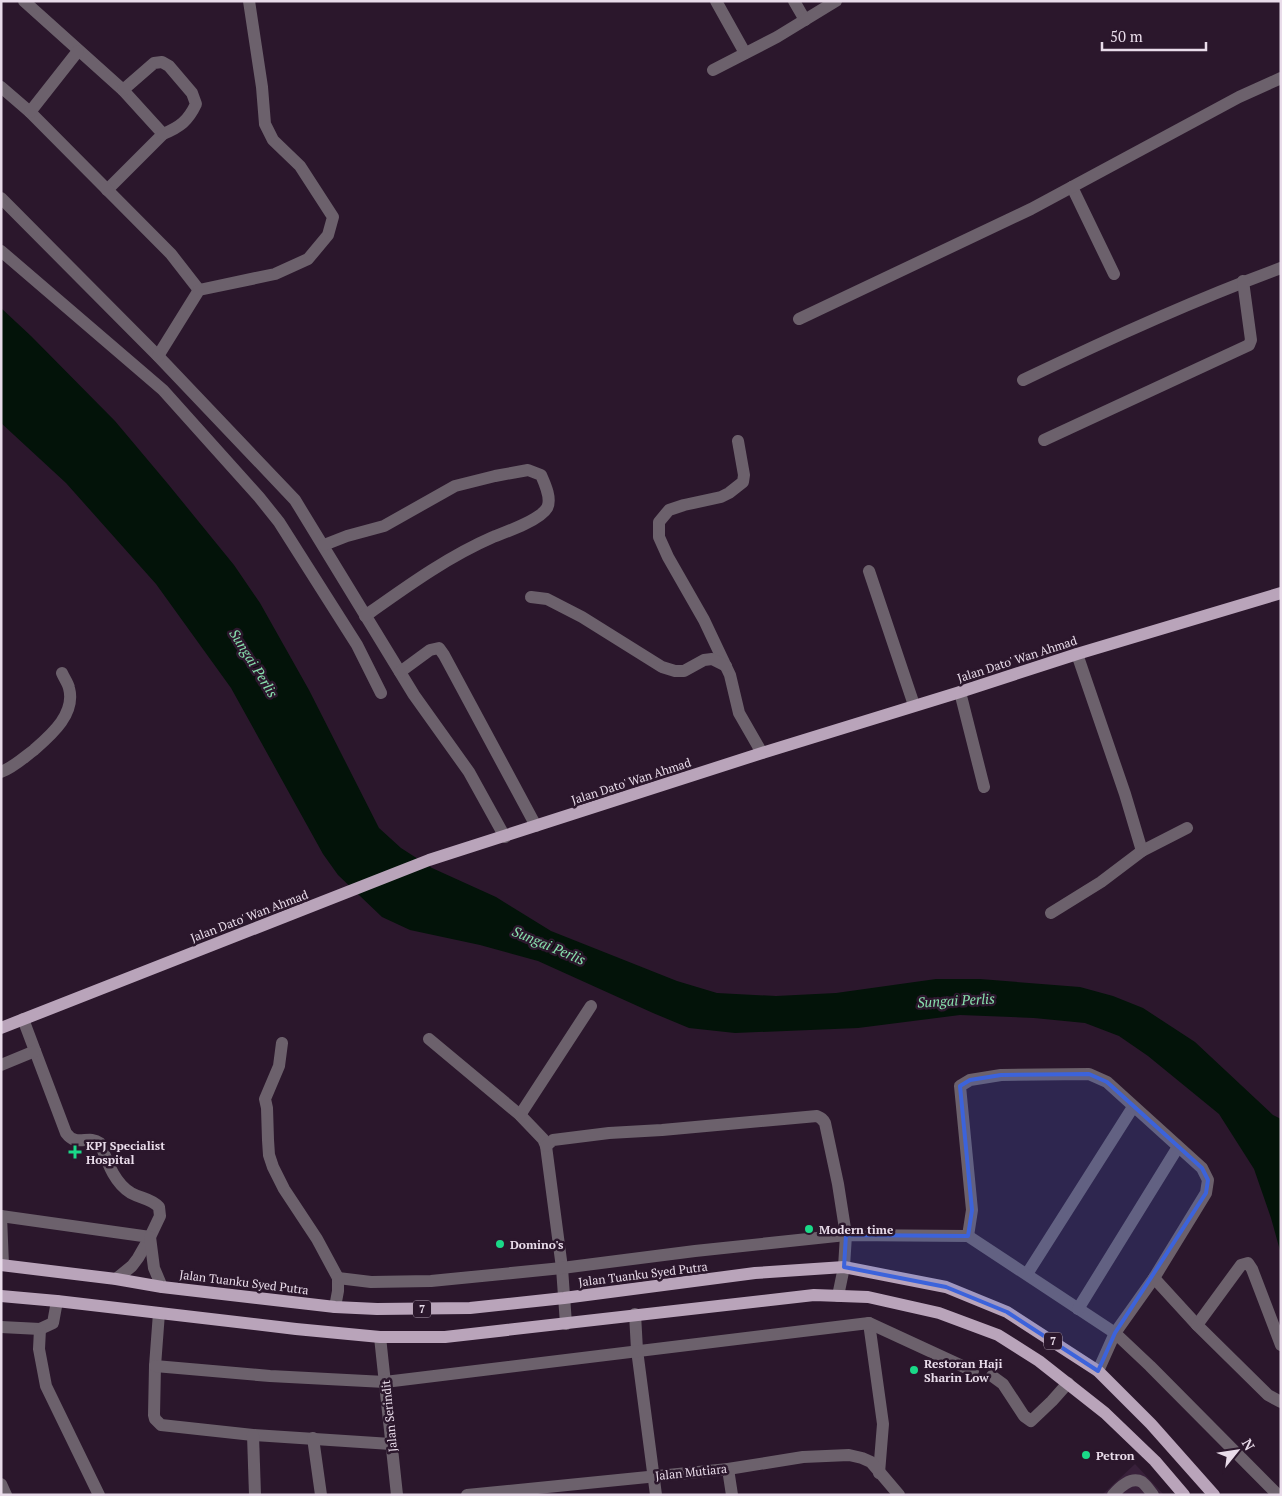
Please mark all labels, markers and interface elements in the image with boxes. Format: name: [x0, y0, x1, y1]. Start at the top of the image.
scale bar: [1102, 20, 1206, 52]
text: 50 m: [1110, 26, 1143, 46]
water label: Sungai Perlis: [225, 625, 283, 701]
street label: Jalan Dato' Wan Ahmad: [955, 632, 1079, 685]
street label: Jalan Dato' Wan Ahmad: [569, 754, 693, 807]
street label: Jalan Dato' Wan Ahmad: [188, 887, 310, 945]
water label: Sungai Perlis: [510, 921, 589, 969]
water label: Sungai Perlis: [917, 988, 995, 1012]
place label: KPJ Specialist Hospital: [86, 1138, 165, 1167]
marker: KPJ Specialist Hospital: [68, 1145, 82, 1159]
place label: Modern time: [819, 1222, 894, 1237]
marker: Modern time: [803, 1223, 815, 1235]
place label: Domino's: [510, 1237, 564, 1252]
marker: Domino's: [494, 1238, 506, 1250]
street label: Jalan Tuanku Syed Putra: [578, 1259, 708, 1289]
street label: Jalan Tuanku Syed Putra: [179, 1267, 309, 1297]
road number: 7: [413, 1300, 431, 1318]
road number: 7: [1044, 1332, 1062, 1350]
place label: Restoran Haji Sharin Low: [924, 1356, 1002, 1385]
marker: Restoran Haji Sharin Low: [908, 1364, 920, 1376]
street label: Jalan Serindit: [378, 1379, 400, 1453]
north arrow: [1212, 1426, 1262, 1476]
text: N: [1238, 1435, 1260, 1454]
place label: Petron: [1096, 1448, 1135, 1463]
marker: Petron: [1080, 1449, 1092, 1461]
street label: Jalan Mutiara: [654, 1461, 728, 1483]

